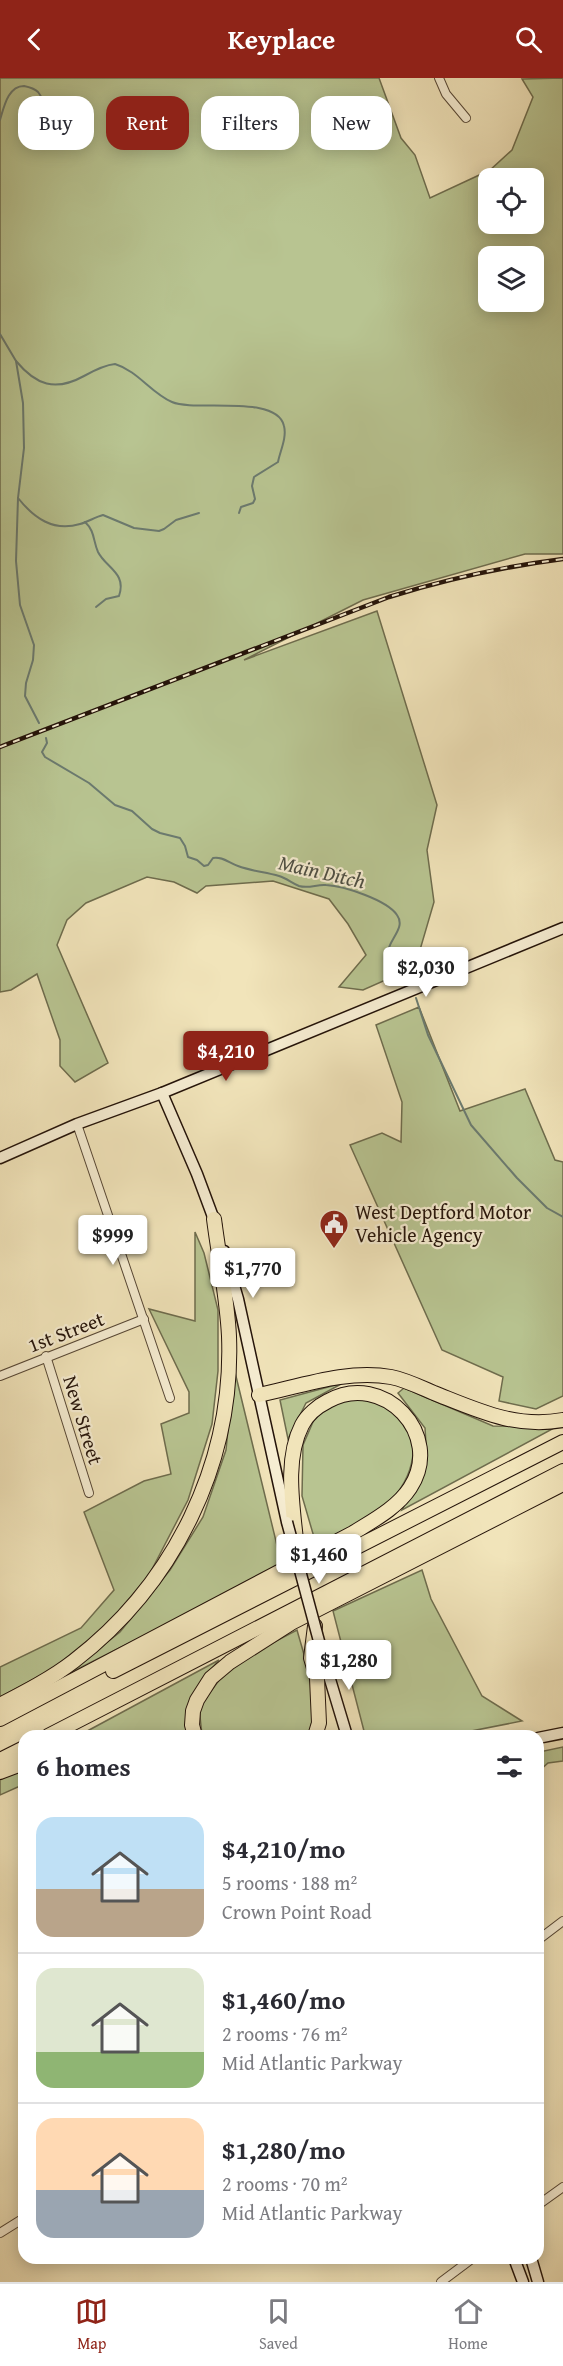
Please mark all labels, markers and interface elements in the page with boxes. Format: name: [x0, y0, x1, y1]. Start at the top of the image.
text: Keyplace: [228, 19, 335, 59]
icon: back: [18, 23, 51, 56]
icon: search: [512, 23, 545, 56]
chip: Buy: [18, 96, 94, 150]
chip: Rent: [106, 96, 189, 150]
chip: Filters: [201, 96, 299, 150]
chip: New: [311, 96, 392, 150]
map controls: [478, 168, 544, 312]
button: locate: [478, 168, 544, 234]
button: layers: [478, 246, 544, 312]
water label: Main Ditch: [276, 846, 369, 897]
pin: $2,030: [377, 947, 475, 998]
text: $2,030: [397, 952, 455, 981]
pin: $4,210: [177, 1031, 275, 1082]
text: $4,210: [197, 1036, 255, 1065]
place label: West Deptford Motor Vehicle Agency: [355, 1197, 531, 1249]
public building icon: West Deptford Motor Vehicle Agency: [318, 1208, 350, 1250]
pin: $999: [77, 1215, 149, 1266]
text: $999: [92, 1220, 134, 1249]
pin: $1,770: [204, 1248, 302, 1299]
text: $1,770: [224, 1253, 282, 1282]
street label: 1st Street: [23, 1304, 108, 1359]
street label: New Street: [56, 1372, 111, 1468]
pin: $1,460: [270, 1534, 368, 1585]
text: $1,460: [290, 1539, 348, 1568]
pin: $1,280: [300, 1640, 398, 1691]
text: $1,280: [320, 1645, 378, 1674]
text: 6 homes: [36, 1747, 131, 1786]
icon: filters: [493, 1750, 526, 1783]
text: $4,210/mo: [222, 1829, 345, 1868]
icon: home: [84, 1841, 156, 1913]
text: 5 rooms · 188 m²: [222, 1868, 357, 1897]
text: Crown Point Road: [222, 1897, 372, 1926]
text: $1,460/mo: [222, 1980, 345, 2019]
icon: home: [84, 1992, 156, 2064]
text: 2 rooms · 76 m²: [222, 2019, 348, 2048]
text: Mid Atlantic Parkway: [222, 2048, 402, 2077]
text: $1,280/mo: [222, 2130, 345, 2169]
icon: home: [84, 2142, 156, 2214]
text: 2 rooms · 70 m²: [222, 2169, 348, 2198]
text: Mid Atlantic Parkway: [222, 2198, 402, 2227]
tab: Map: [75, 2295, 108, 2355]
tab: Saved: [259, 2295, 298, 2355]
tab: Home: [448, 2295, 488, 2355]

